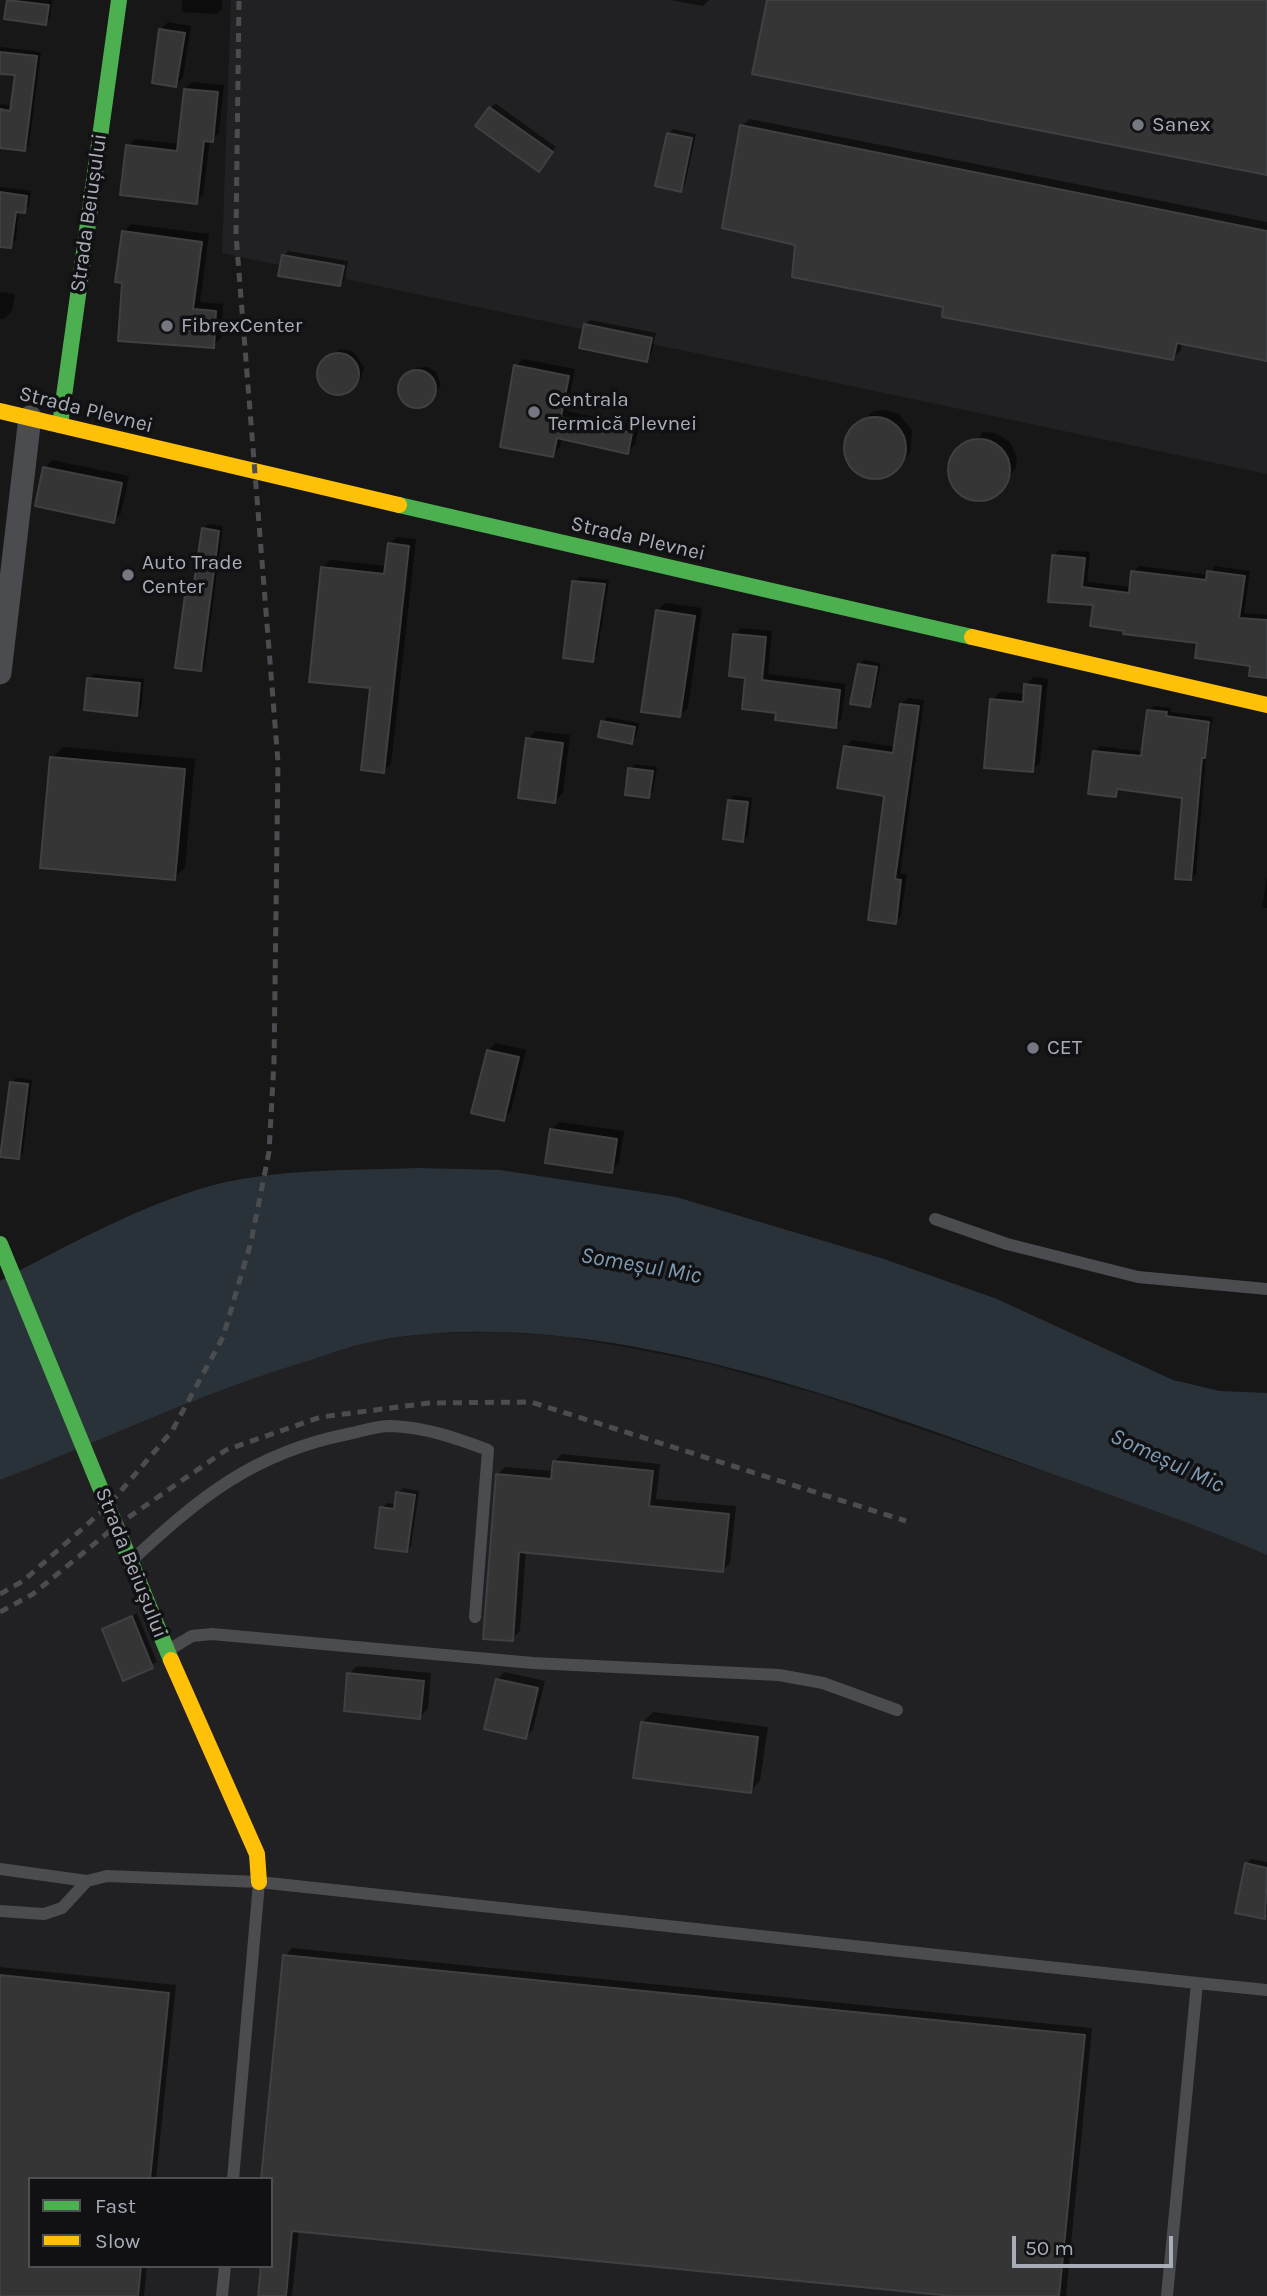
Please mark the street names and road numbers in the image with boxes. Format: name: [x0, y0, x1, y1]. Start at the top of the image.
street label: Strada Beiușului: [65, 132, 113, 294]
street label: Strada Plevnei: [16, 381, 156, 439]
street label: Strada Plevnei: [568, 511, 708, 567]
street label: Strada Beiușului: [89, 1484, 173, 1642]

